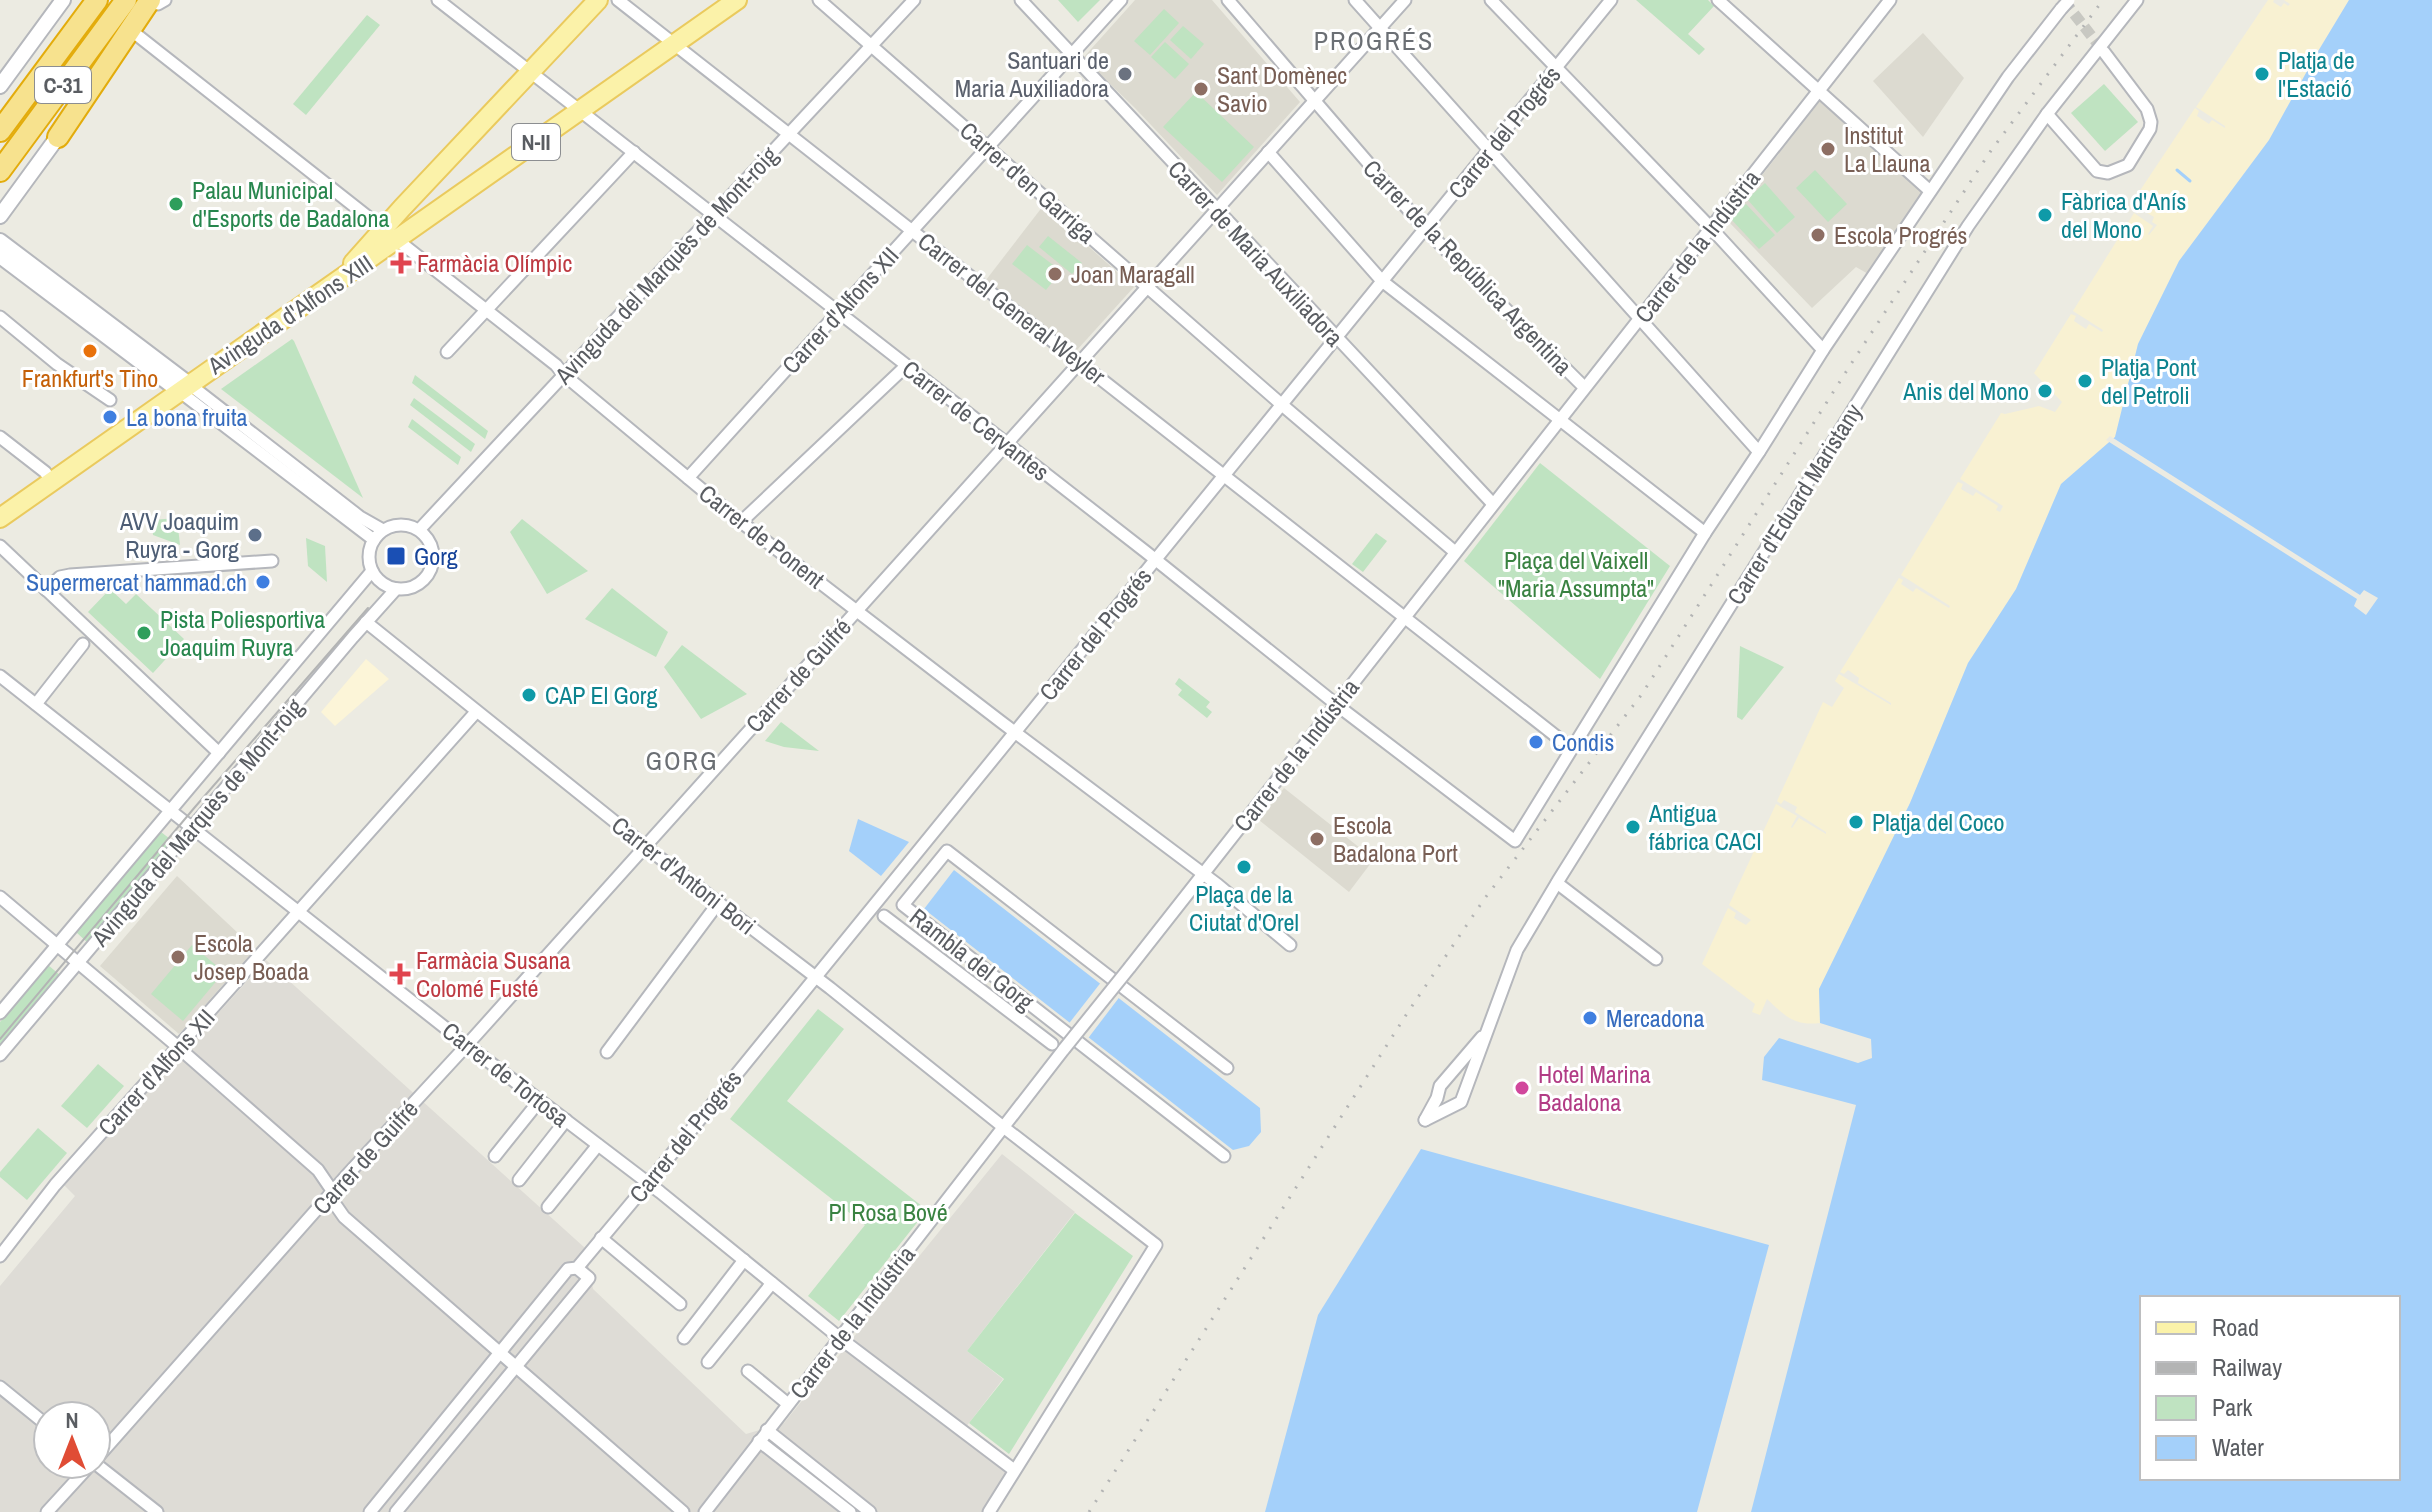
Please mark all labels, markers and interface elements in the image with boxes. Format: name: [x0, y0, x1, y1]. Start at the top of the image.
district label: PROGRÉS: [1314, 23, 1434, 58]
place label: Santuari de Maria Auxiliadora: [955, 44, 1109, 104]
place label: Platja de l'Estació: [2278, 44, 2355, 104]
place label: Sant Domènec Savio: [1217, 59, 1347, 119]
street label: Carrer del Progrés: [1441, 59, 1567, 205]
marker: Santuari de Maria Auxiliadora: [1116, 65, 1134, 83]
marker: Platja de l'Estació: [2253, 65, 2271, 83]
road number: C-31: [35, 67, 91, 103]
marker: Sant Domènec Savio: [1192, 80, 1210, 98]
street label: Carrer d'en Garriga: [953, 114, 1103, 250]
place label: Institut La Llauna: [1844, 119, 1931, 179]
road number: N-II: [512, 124, 560, 160]
street label: Avinguda del Marquès de Mont-roig: [547, 139, 785, 391]
marker: Institut La Llauna: [1819, 140, 1837, 158]
street label: Carrer de la República Argentina: [1357, 152, 1579, 382]
street label: Carrer de Maria Auxiliadora: [1161, 153, 1351, 353]
street label: Carrer de la Indústria: [1627, 163, 1767, 329]
place label: Palau Municipal d'Esports de Badalona: [192, 174, 389, 234]
place label: Fàbrica d'Anís del Mono: [2061, 185, 2186, 245]
marker: Palau Municipal d'Esports de Badalona: [167, 195, 185, 213]
marker: Fàbrica d'Anís del Mono: [2036, 206, 2054, 224]
place label: Escola Progrés: [1834, 219, 1967, 251]
street label: Carrer del General Weyler: [912, 225, 1113, 391]
marker: Escola Progrés: [1809, 226, 1827, 244]
street label: Carrer d'Alfons XII: [775, 240, 905, 380]
street label: Avinguda d'Alfons XIII: [200, 247, 379, 382]
place label: Farmàcia Olímpic: [417, 247, 573, 279]
marker: Farmàcia Olímpic: [392, 254, 410, 272]
place label: Joan Maragall: [1071, 258, 1195, 290]
marker: Joan Maragall: [1046, 265, 1064, 283]
marker: Frankfurt's Tino: [81, 342, 99, 360]
place label: Platja Pont del Petroli: [2101, 351, 2197, 411]
street label: Carrer de Cervantes: [896, 353, 1056, 487]
place label: Frankfurt's Tino: [22, 362, 158, 394]
marker: Platja Pont del Petroli: [2076, 372, 2094, 390]
place label: Anis del Mono: [1902, 375, 2029, 407]
marker: Anis del Mono: [2036, 382, 2054, 400]
street label: Carrer d'Eduard Maristany: [1719, 397, 1869, 611]
place label: La bona fruita: [126, 401, 248, 433]
marker: La bona fruita: [101, 408, 119, 426]
street label: Carrer de Ponent: [693, 477, 832, 595]
place label: AVV Joaquim Ruyra - Gorg: [119, 505, 239, 565]
marker: AVV Joaquim Ruyra - Gorg: [246, 526, 264, 544]
place label: Gorg: [414, 540, 458, 572]
park label: Plaça del Vaixell "Maria Assumpta": [1498, 544, 1654, 604]
marker: Gorg: [385, 545, 407, 567]
street label: Carrer del Progrés: [1032, 561, 1158, 707]
place label: Supermercat hammad.ch: [26, 566, 247, 598]
marker: Supermercat hammad.ch: [254, 573, 272, 591]
place label: Pista Poliesportiva Joaquim Ruyra: [160, 603, 325, 663]
street label: Carrer de Guifré: [738, 611, 858, 739]
marker: Pista Poliesportiva Joaquim Ruyra: [135, 624, 153, 642]
street label: Carrer de la Indústria: [1226, 672, 1366, 838]
place label: CAP El Gorg: [545, 679, 657, 711]
marker: CAP El Gorg: [520, 686, 538, 704]
street label: Avinguda del Marquès de Mont-roig: [83, 692, 310, 953]
place label: Condis: [1552, 726, 1614, 758]
marker: Condis: [1527, 733, 1545, 751]
district label: GORG: [645, 743, 719, 778]
place label: Antigua fábrica CACI: [1648, 797, 1762, 857]
place label: Platja del Coco: [1872, 806, 2004, 838]
street label: Carrer d'Antoni Bori: [605, 809, 763, 941]
place label: Escola Badalona Port: [1333, 809, 1458, 869]
marker: Platja del Coco: [1847, 813, 1865, 831]
marker: Antigua fábrica CACI: [1624, 818, 1642, 836]
marker: Escola Badalona Port: [1308, 830, 1326, 848]
marker: Plaça de la Ciutat d'Orel: [1235, 858, 1253, 876]
place label: Plaça de la Ciutat d'Orel: [1189, 878, 1299, 938]
street label: Rambla del Gorg: [904, 901, 1040, 1017]
place label: Escola Josep Boada: [194, 927, 309, 987]
place label: Farmàcia Susana Colomé Fusté: [416, 944, 570, 1004]
marker: Escola Josep Boada: [169, 948, 187, 966]
marker: Farmàcia Susana Colomé Fusté: [391, 965, 409, 983]
street label: Carrer d'Alfons XII: [91, 1002, 221, 1142]
place label: Mercadona: [1606, 1002, 1705, 1034]
marker: Mercadona: [1581, 1009, 1599, 1027]
street label: Carrer de Tortosa: [436, 1014, 576, 1134]
place label: Hotel Marina Badalona: [1538, 1058, 1651, 1118]
street label: Carrer del Progrés: [622, 1063, 748, 1209]
marker: Hotel Marina Badalona: [1513, 1079, 1531, 1097]
street label: Carrer de Guifré: [305, 1093, 425, 1221]
park label: Pl Rosa Bové: [828, 1196, 948, 1228]
street label: Carrer de la Indústria: [782, 1239, 922, 1405]
legend: [2140, 1296, 2400, 1480]
text: Road: [2212, 1311, 2259, 1343]
text: Railway: [2212, 1351, 2282, 1383]
text: Park: [2212, 1391, 2253, 1423]
north arrow: [32, 1400, 112, 1480]
text: N: [65, 1405, 79, 1435]
text: Water: [2212, 1431, 2264, 1463]

